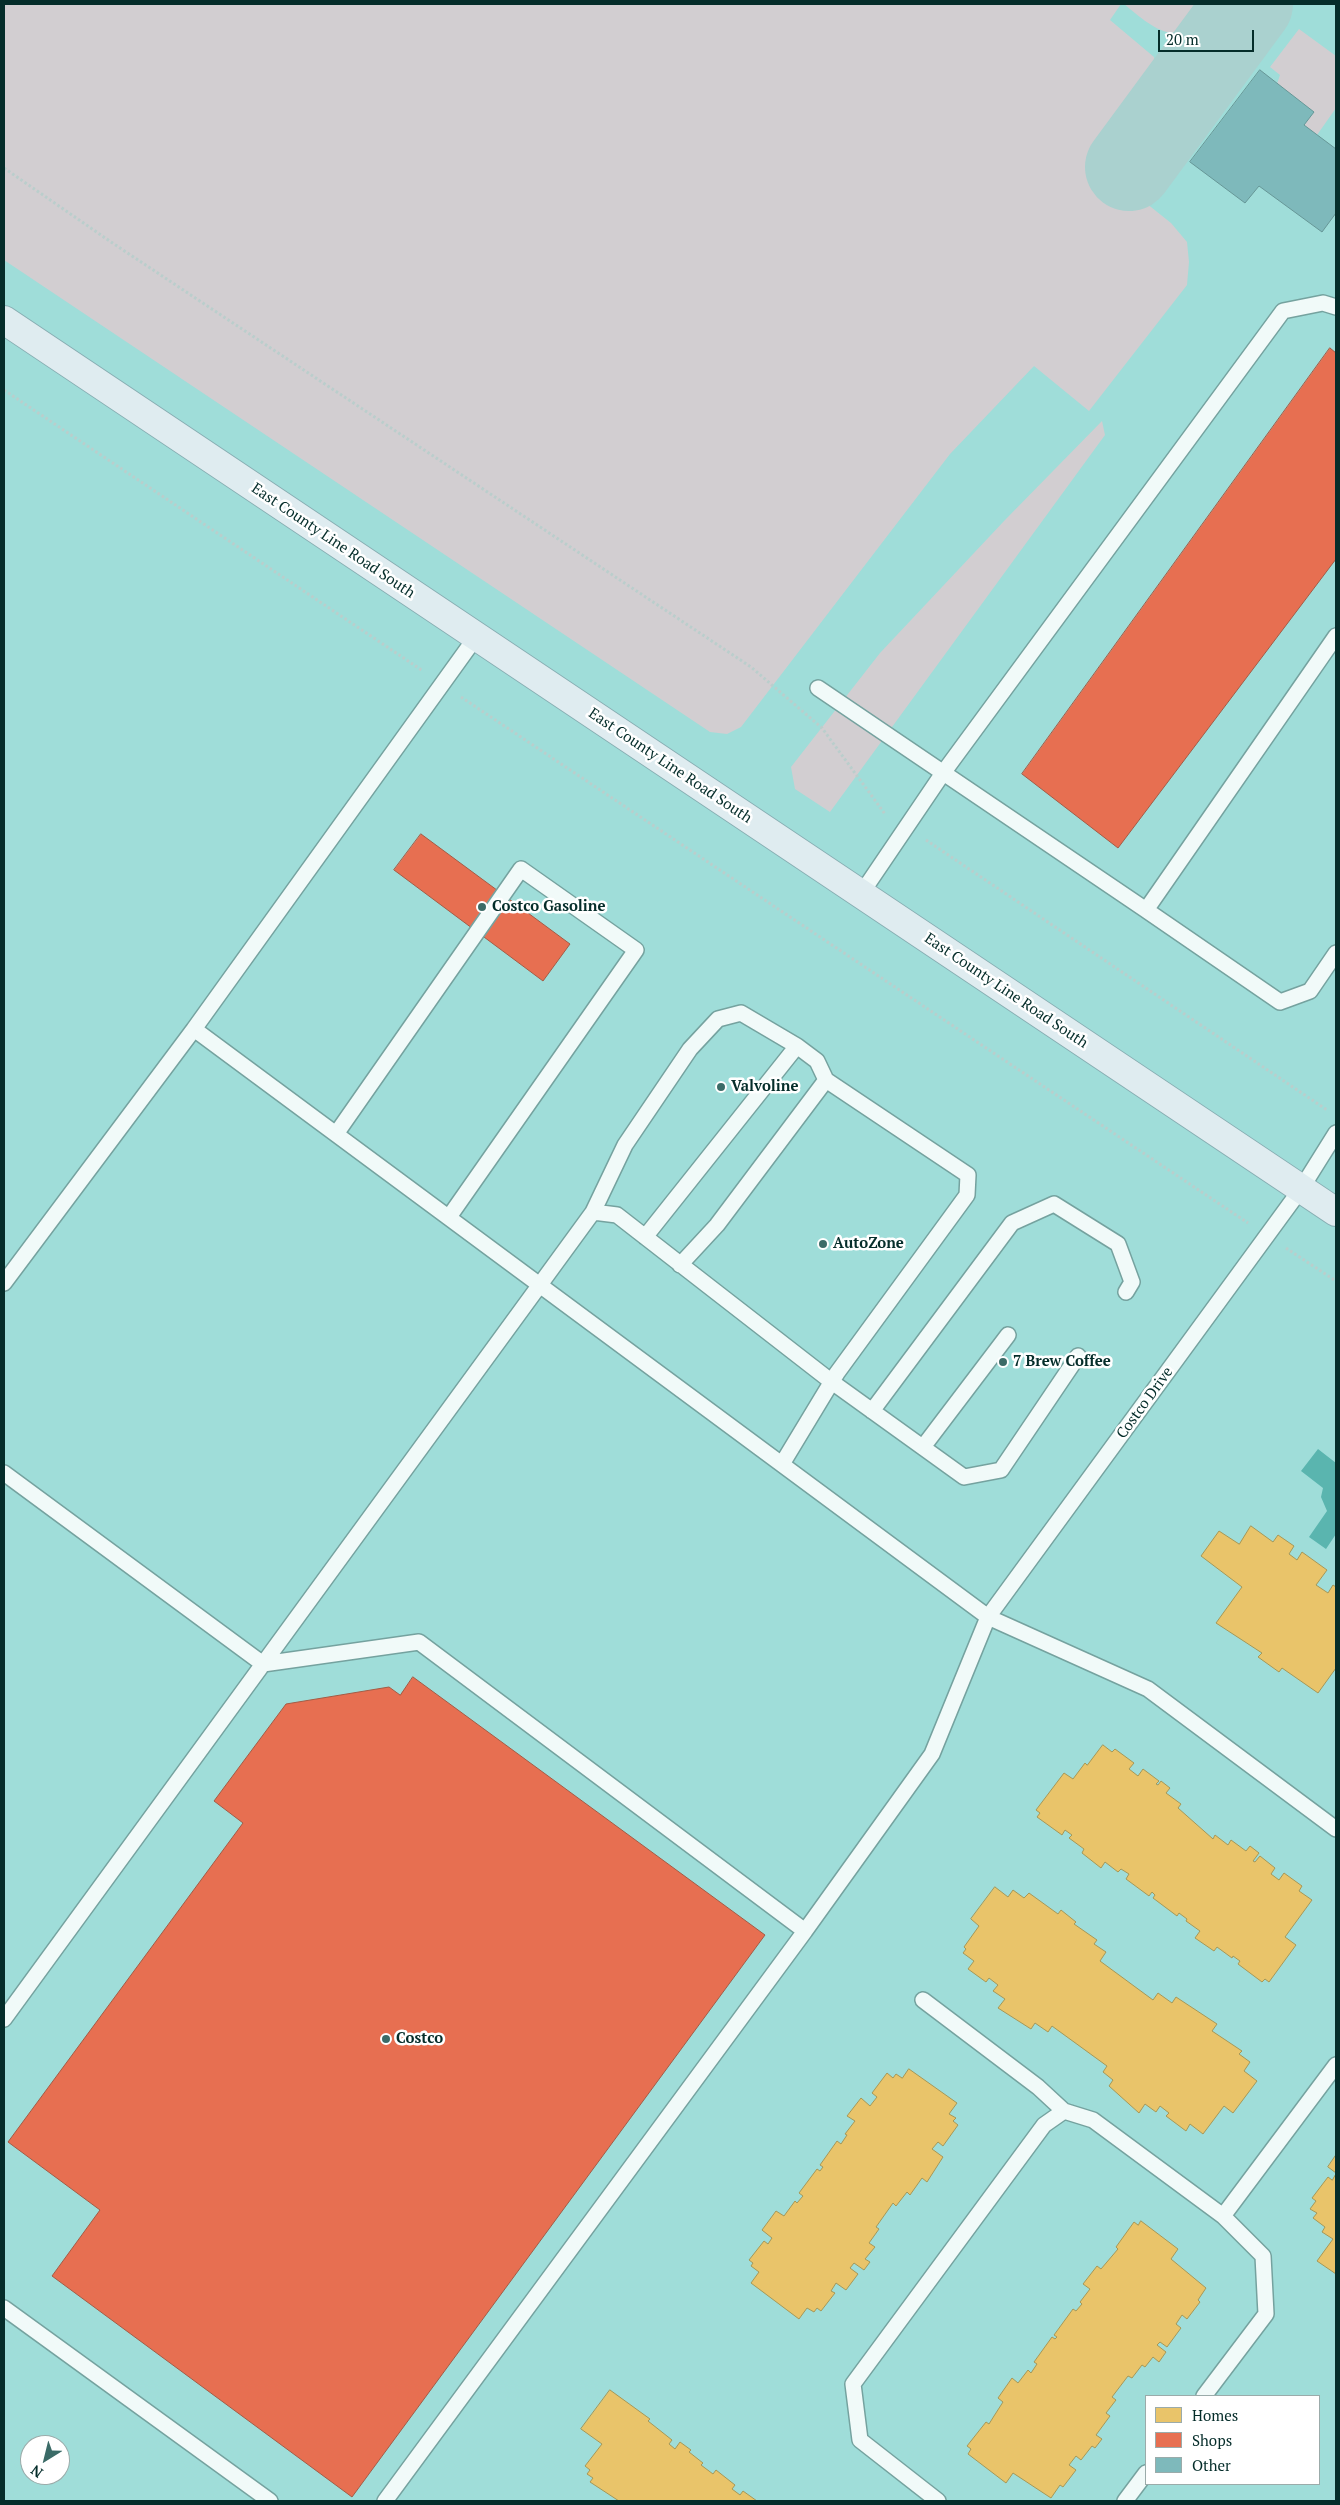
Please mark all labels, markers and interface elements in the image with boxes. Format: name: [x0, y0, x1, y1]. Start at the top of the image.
scale bar: [1160, 20, 1256, 52]
text: 20 m: [1166, 29, 1199, 49]
street label: East County Line Road South: [248, 480, 418, 602]
street label: East County Line Road South: [585, 705, 755, 827]
place label: Costco Gasoline: [492, 898, 605, 916]
marker: Costco Gasoline: [476, 901, 488, 913]
street label: East County Line Road South: [921, 930, 1091, 1052]
place label: Valvoline: [731, 1078, 798, 1096]
marker: Valvoline: [715, 1081, 727, 1093]
place label: AutoZone: [833, 1235, 904, 1253]
marker: AutoZone: [817, 1238, 829, 1250]
place label: 7 Brew Coffee: [1013, 1353, 1111, 1371]
marker: 7 Brew Coffee: [997, 1356, 1009, 1368]
street label: Costco Drive: [1113, 1364, 1177, 1442]
place label: Costco: [396, 2030, 443, 2048]
marker: Costco: [380, 2033, 392, 2045]
legend: [1145, 2395, 1320, 2485]
text: Homes: [1192, 2405, 1238, 2425]
text: Shops: [1192, 2430, 1232, 2450]
north arrow: [20, 2435, 70, 2485]
text: Other: [1192, 2455, 1231, 2475]
text: N: [27, 2461, 46, 2483]

